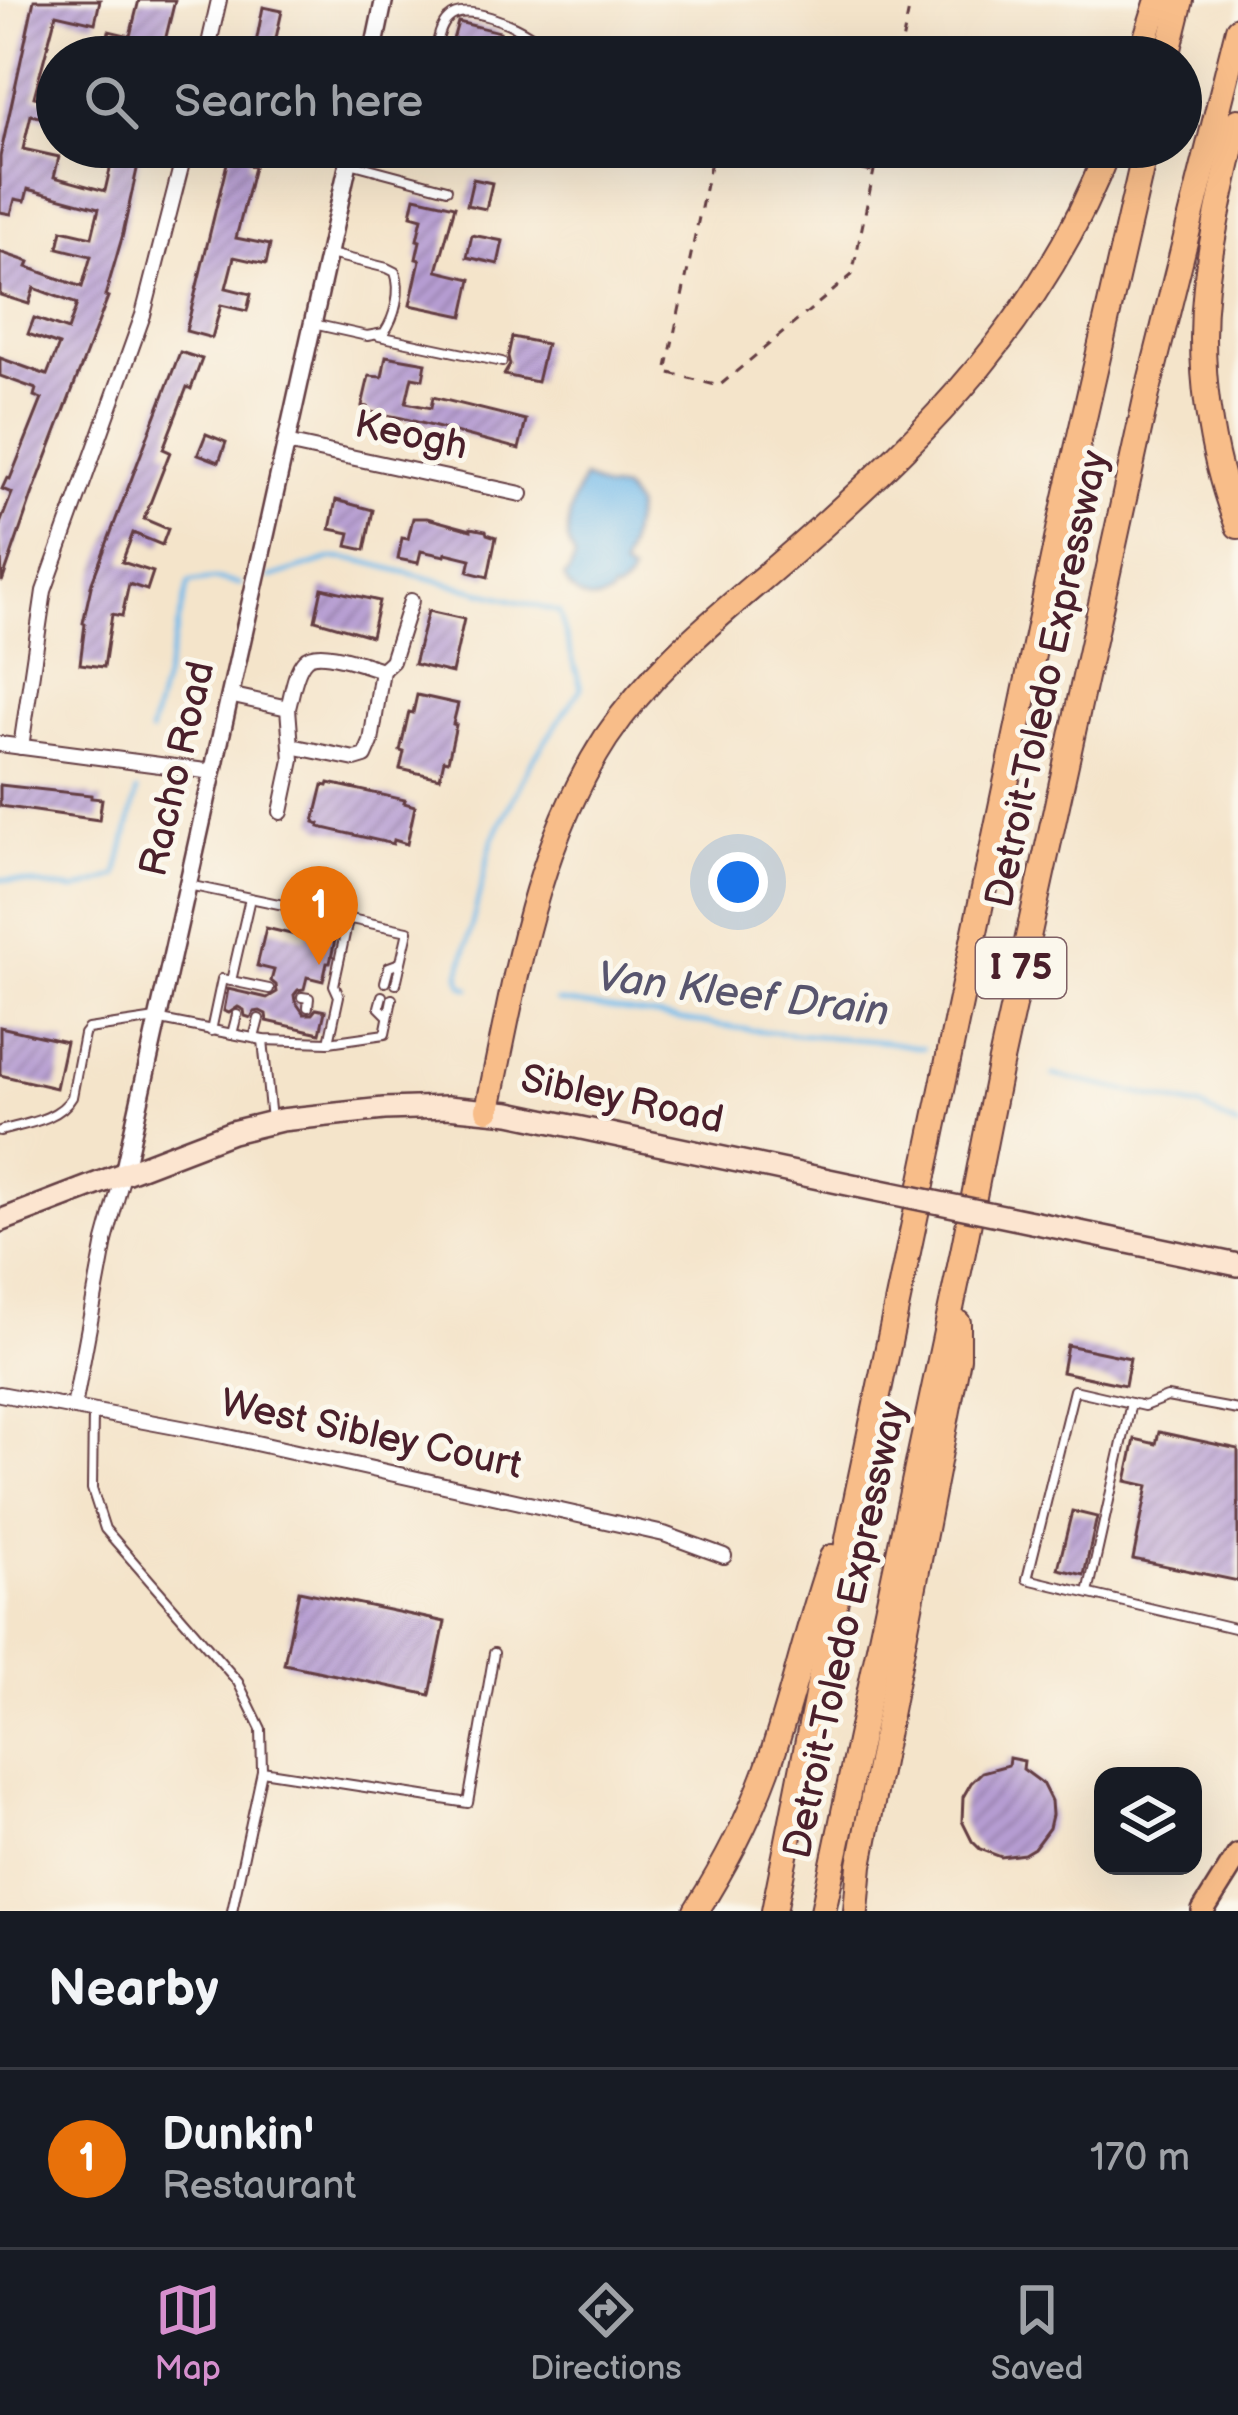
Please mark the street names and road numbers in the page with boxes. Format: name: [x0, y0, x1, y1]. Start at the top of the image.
street label: Keogh: [350, 401, 472, 471]
street label: Detroit-Toledo Expressway: [977, 446, 1119, 912]
street label: Racho Road: [130, 657, 226, 881]
road number: I 75: [976, 938, 1066, 998]
street label: Sibley Road: [516, 1056, 728, 1144]
street label: West Sibley Court: [216, 1380, 526, 1490]
street label: Detroit-Toledo Expressway: [775, 1397, 917, 1863]

